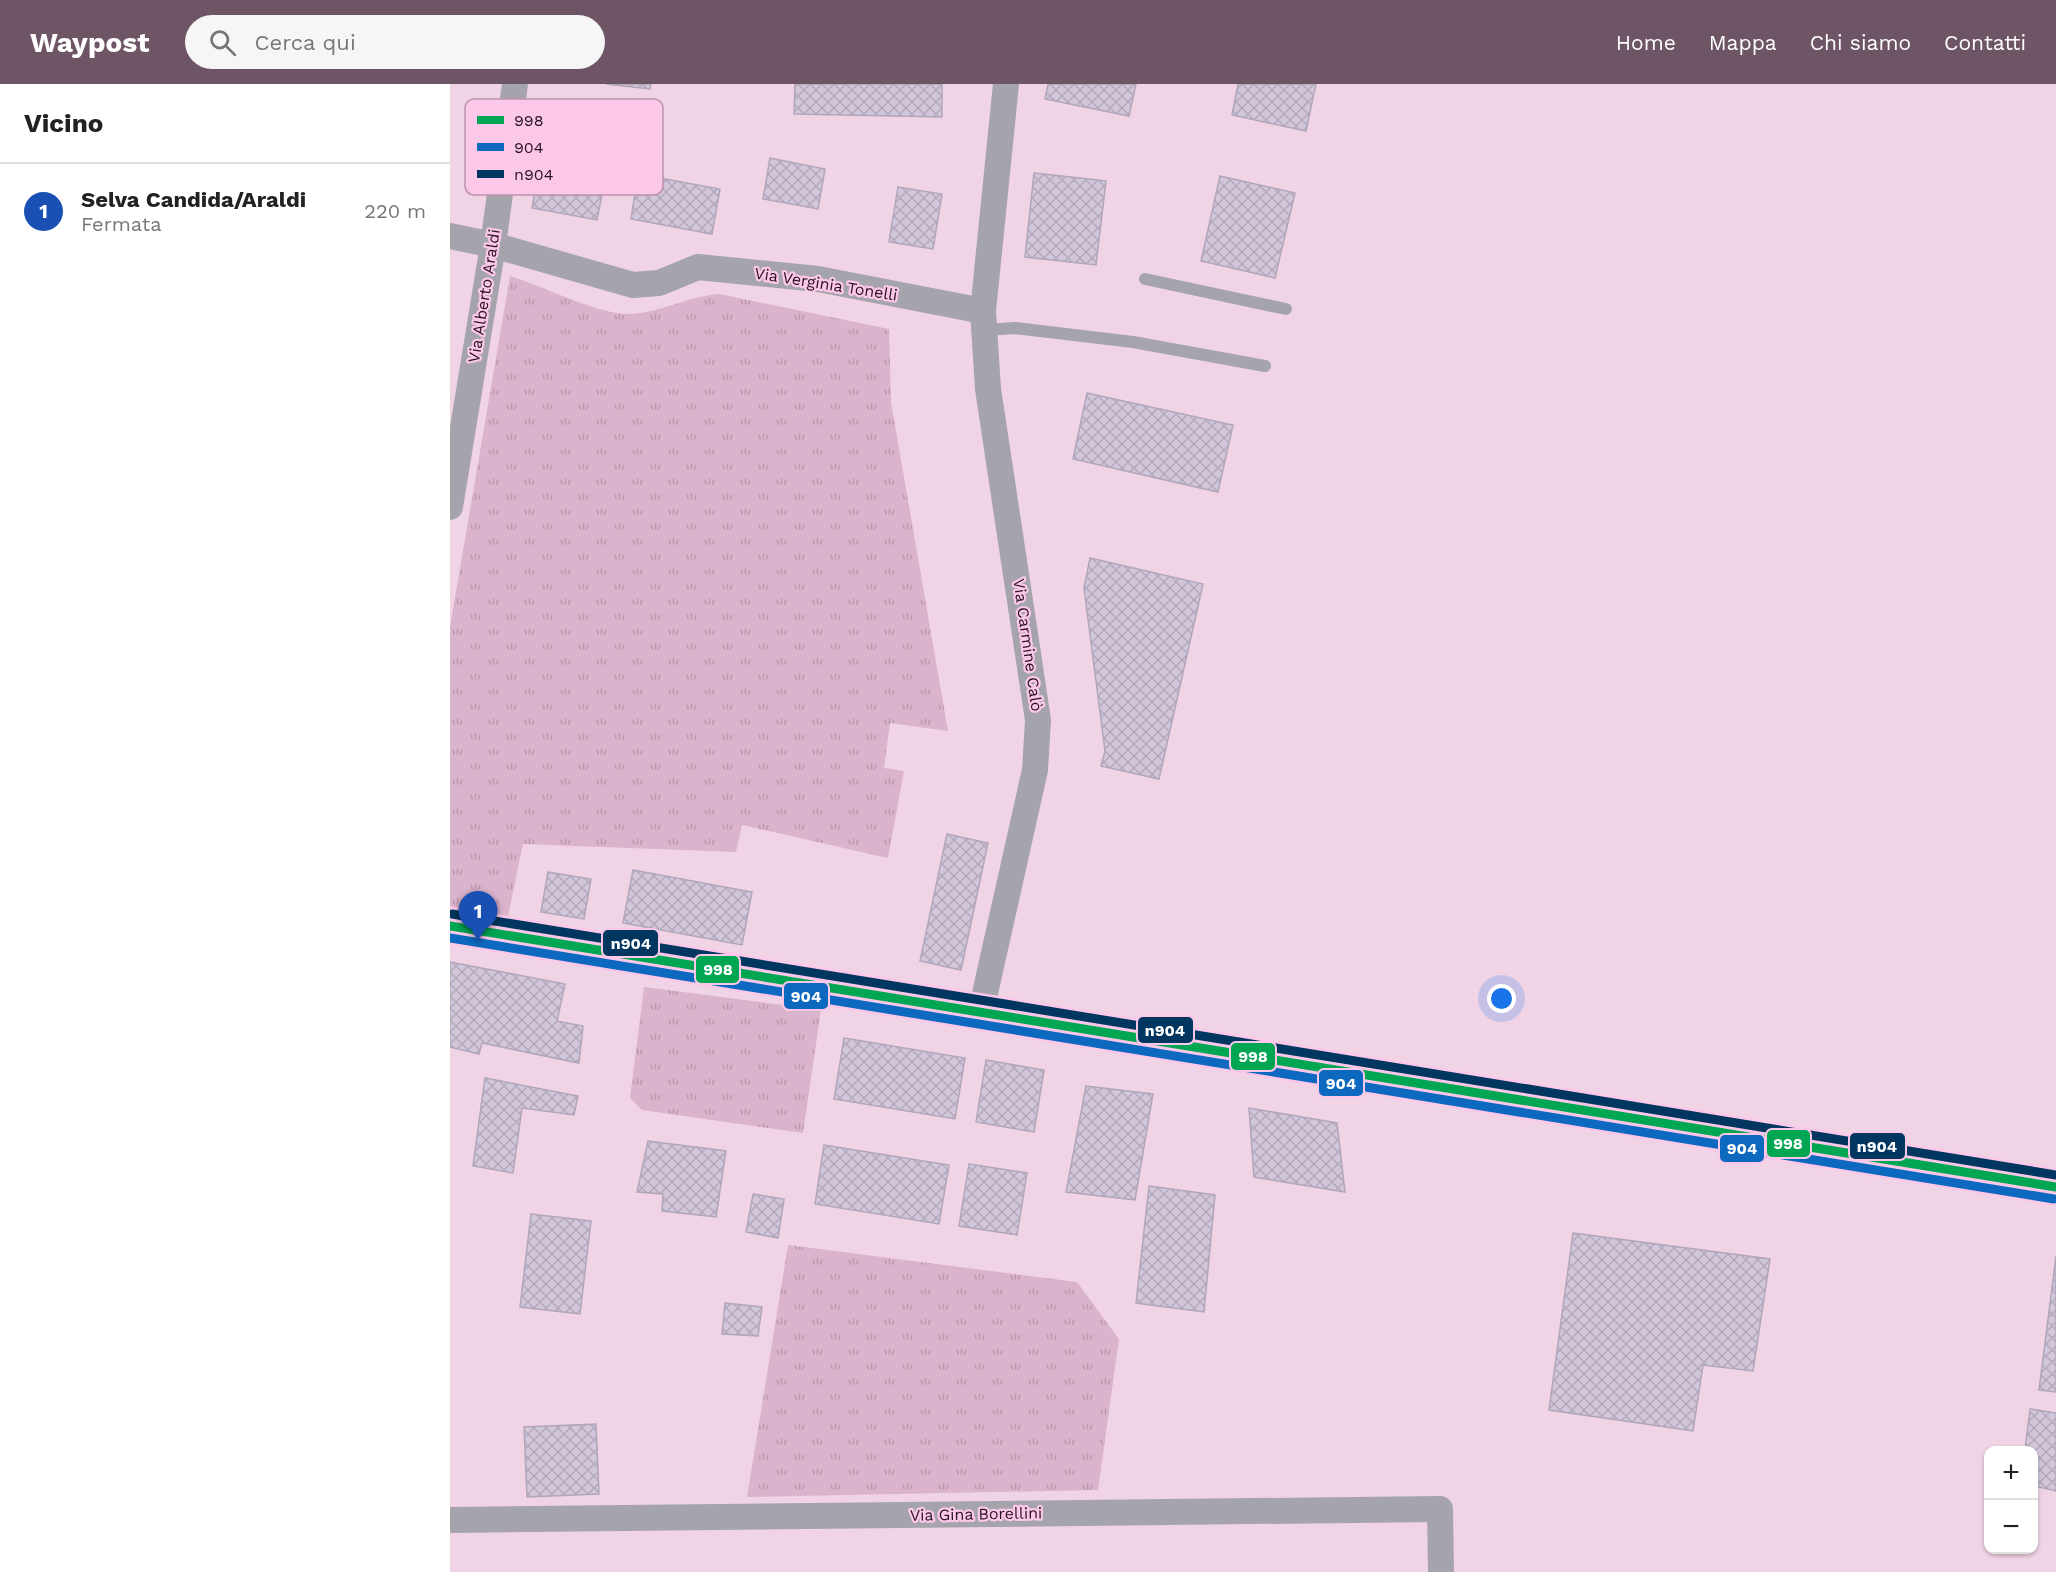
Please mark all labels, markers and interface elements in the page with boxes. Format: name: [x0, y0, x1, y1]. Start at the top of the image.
search box: [185, 15, 605, 69]
text: Waypost: [30, 26, 149, 59]
icon: search: [206, 26, 239, 59]
text: Cerca qui: [254, 30, 356, 55]
text: Home: [1616, 30, 1676, 55]
text: Mappa: [1709, 30, 1777, 55]
text: Chi siamo: [1810, 30, 1911, 55]
text: Contatti: [1944, 30, 2026, 55]
legend: [465, 99, 663, 195]
text: Vicino: [24, 108, 103, 138]
text: 998: [514, 111, 544, 130]
text: 904: [514, 138, 544, 157]
text: n904: [514, 165, 554, 184]
text: Selva Candida/Araldi: [81, 187, 306, 212]
text: 1: [39, 199, 48, 223]
text: 220 m: [364, 199, 426, 223]
text: Fermata: [81, 212, 161, 236]
street label: Via Alberto Araldi: [464, 228, 504, 364]
street label: Via Verginia Tonelli: [753, 263, 899, 305]
street label: Via Carmine Calò: [1009, 577, 1047, 713]
pin: 1: [459, 892, 498, 941]
line badge: n904: [602, 929, 659, 957]
text: n904: [611, 934, 651, 953]
line badge: 998: [695, 955, 740, 984]
text: 998: [703, 960, 733, 979]
line badge: 904: [783, 982, 829, 1010]
your location: [1487, 984, 1516, 1013]
text: 904: [791, 987, 821, 1006]
line badge: n904: [1137, 1016, 1194, 1044]
text: n904: [1145, 1021, 1185, 1040]
line badge: 998: [1230, 1042, 1276, 1071]
text: 998: [1238, 1047, 1268, 1066]
line badge: 904: [1318, 1069, 1364, 1097]
text: 904: [1326, 1074, 1356, 1093]
line badge: 998: [1766, 1129, 1811, 1158]
line badge: n904: [1849, 1132, 1906, 1160]
line badge: 904: [1719, 1134, 1765, 1163]
text: 998: [1773, 1134, 1803, 1153]
text: n904: [1857, 1137, 1897, 1156]
text: 904: [1727, 1139, 1757, 1158]
map controls: [1984, 1446, 2038, 1554]
button: +: [1984, 1446, 2038, 1500]
button: −: [1984, 1500, 2038, 1554]
street label: Via Gina Borellini: [910, 1503, 1042, 1525]

